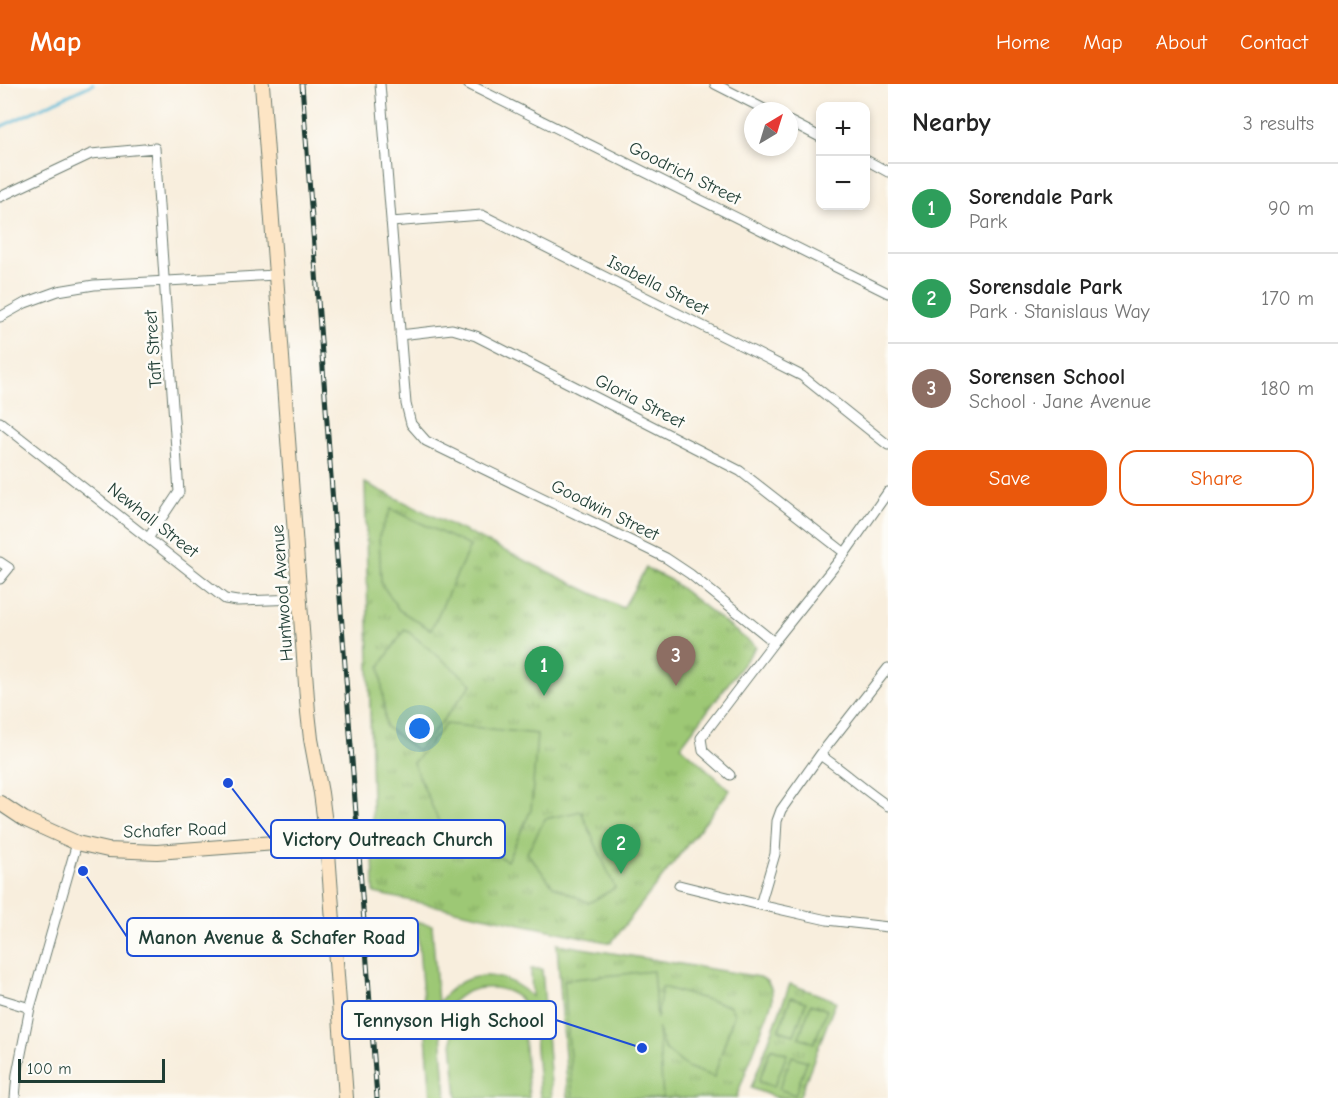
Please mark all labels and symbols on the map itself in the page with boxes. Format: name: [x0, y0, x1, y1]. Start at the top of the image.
north arrow: [744, 102, 798, 156]
street label: Goodrich Street: [625, 137, 745, 210]
street label: Isabella Street: [604, 251, 713, 320]
street label: Taft Street: [140, 308, 167, 389]
street label: Gloria Street: [591, 370, 689, 433]
street label: Goodwin Street: [547, 475, 663, 546]
street label: Newhall Street: [103, 478, 203, 563]
street label: Huntwood Avenue: [267, 524, 298, 662]
pin: 3: [656, 636, 696, 686]
pin: 1: [524, 646, 564, 696]
your location: [405, 714, 434, 743]
street label: Schafer Road: [123, 818, 227, 843]
callout: Victory Outreach Church: [271, 820, 505, 858]
pin: 2: [602, 824, 640, 874]
text: Victory Outreach Church: [283, 828, 493, 851]
callout: Manon Avenue & Schafer Road: [127, 918, 418, 956]
text: Manon Avenue & Schafer Road: [139, 926, 405, 949]
callout: Tennyson High School: [342, 1001, 556, 1039]
text: Tennyson High School: [354, 1009, 544, 1032]
scale bar: [18, 1056, 165, 1084]

